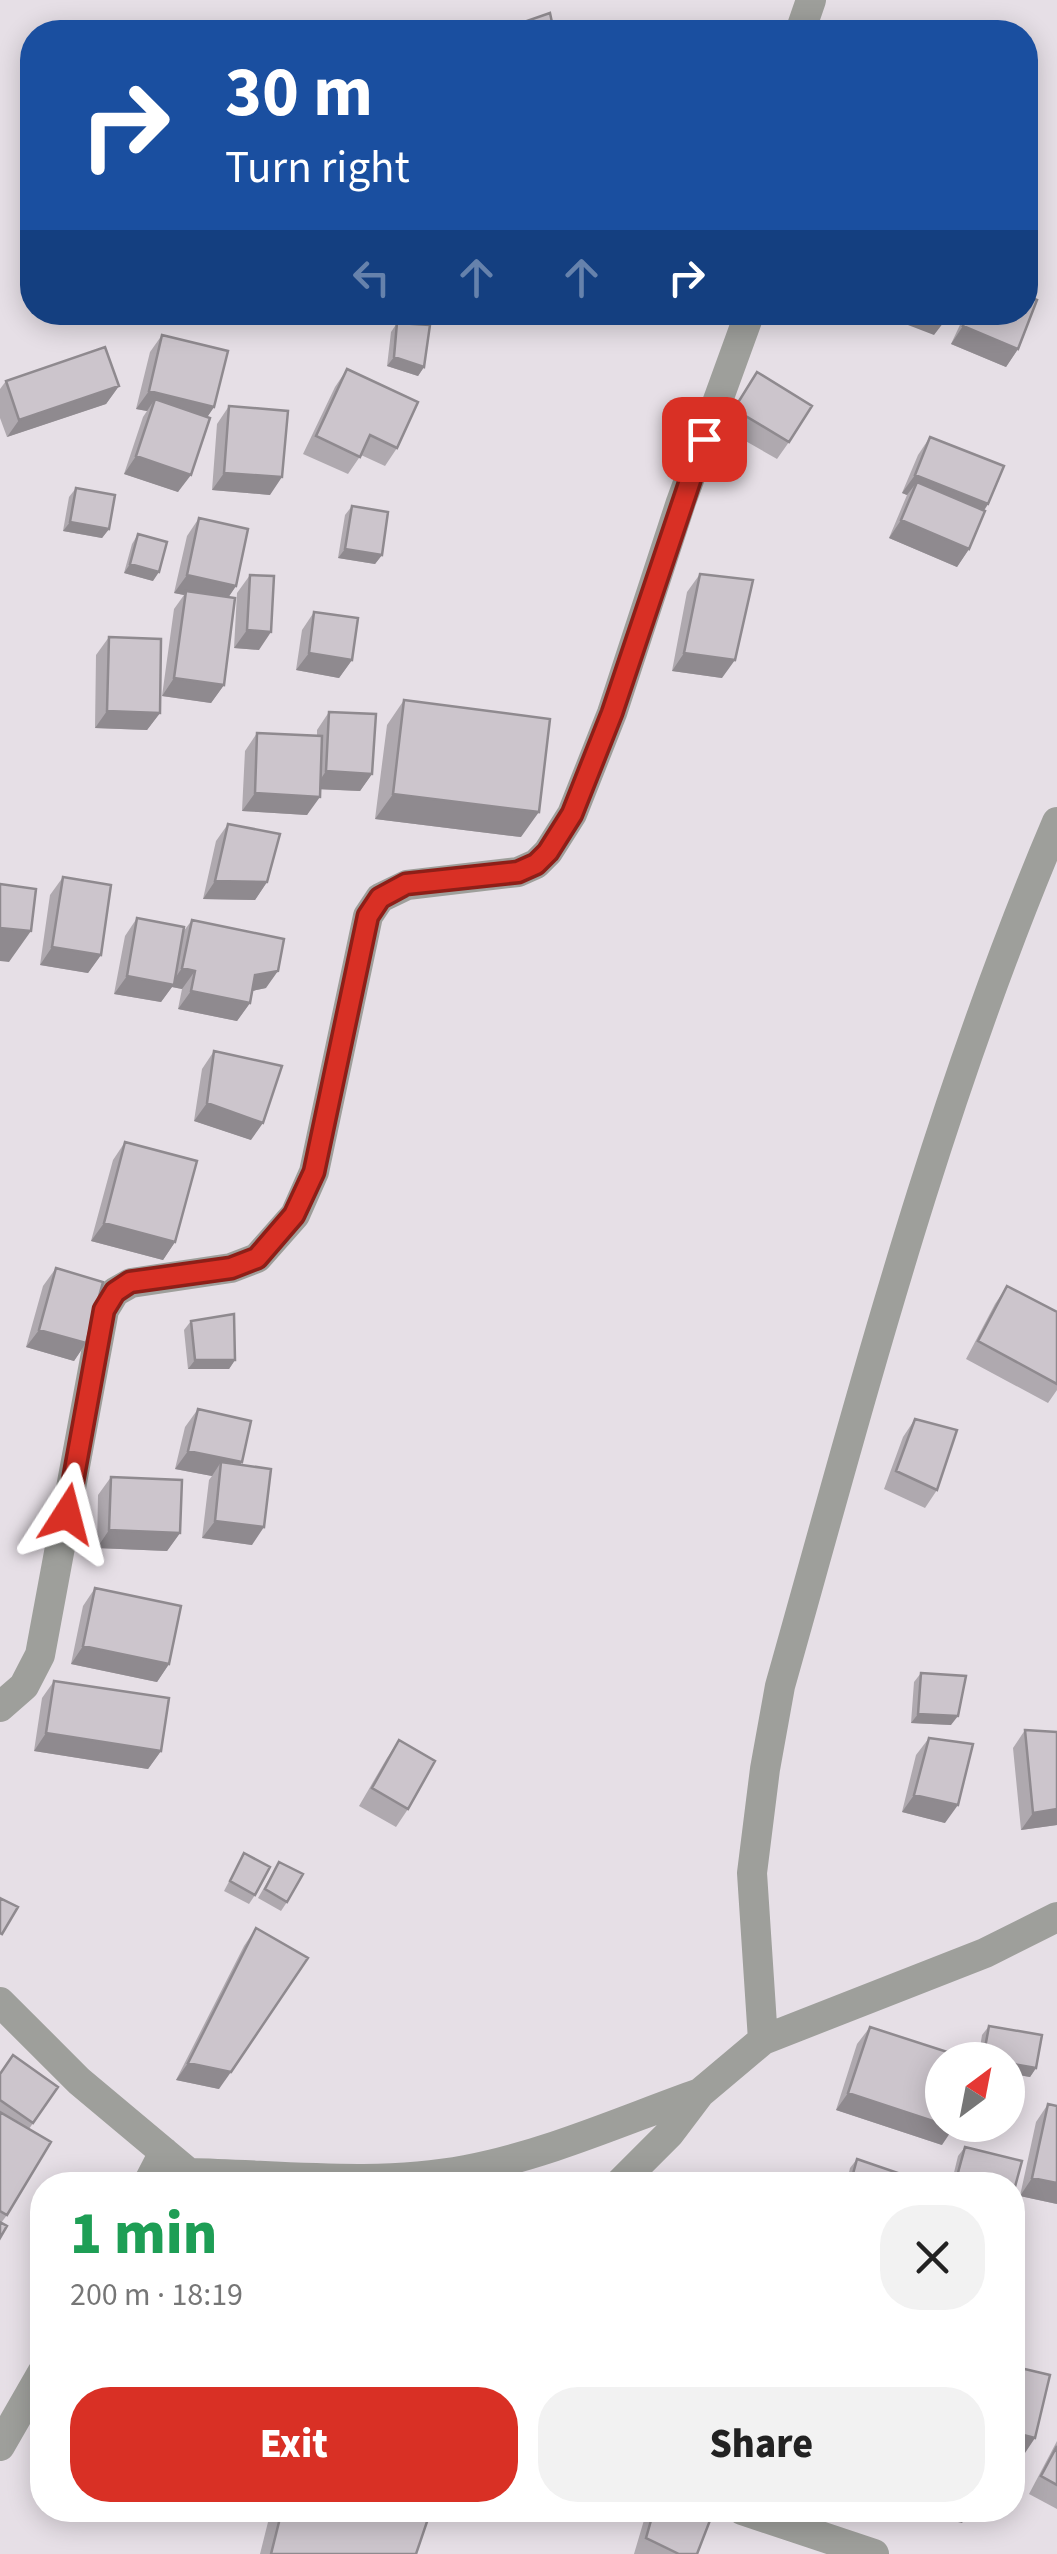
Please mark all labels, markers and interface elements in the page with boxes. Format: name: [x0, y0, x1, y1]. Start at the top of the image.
text: 30 m: [225, 43, 373, 143]
icon: right: [60, 60, 190, 190]
text: Turn right: [225, 136, 410, 200]
icon: left: [344, 250, 399, 305]
icon: ahead: [449, 250, 504, 305]
icon: ahead: [554, 250, 609, 305]
icon: right: [659, 250, 714, 305]
pin: [662, 397, 747, 482]
icon: arrive: [677, 412, 732, 467]
position arrow: [15, 1462, 119, 1566]
north arrow: [925, 2042, 1025, 2142]
map controls: [925, 2042, 1025, 2142]
text: 1 min: [70, 2192, 217, 2277]
button: close: [880, 2205, 985, 2310]
text: 200 m · 18:19: [70, 2272, 243, 2318]
button: Exit: [70, 2387, 518, 2502]
button: Share: [538, 2387, 985, 2502]

